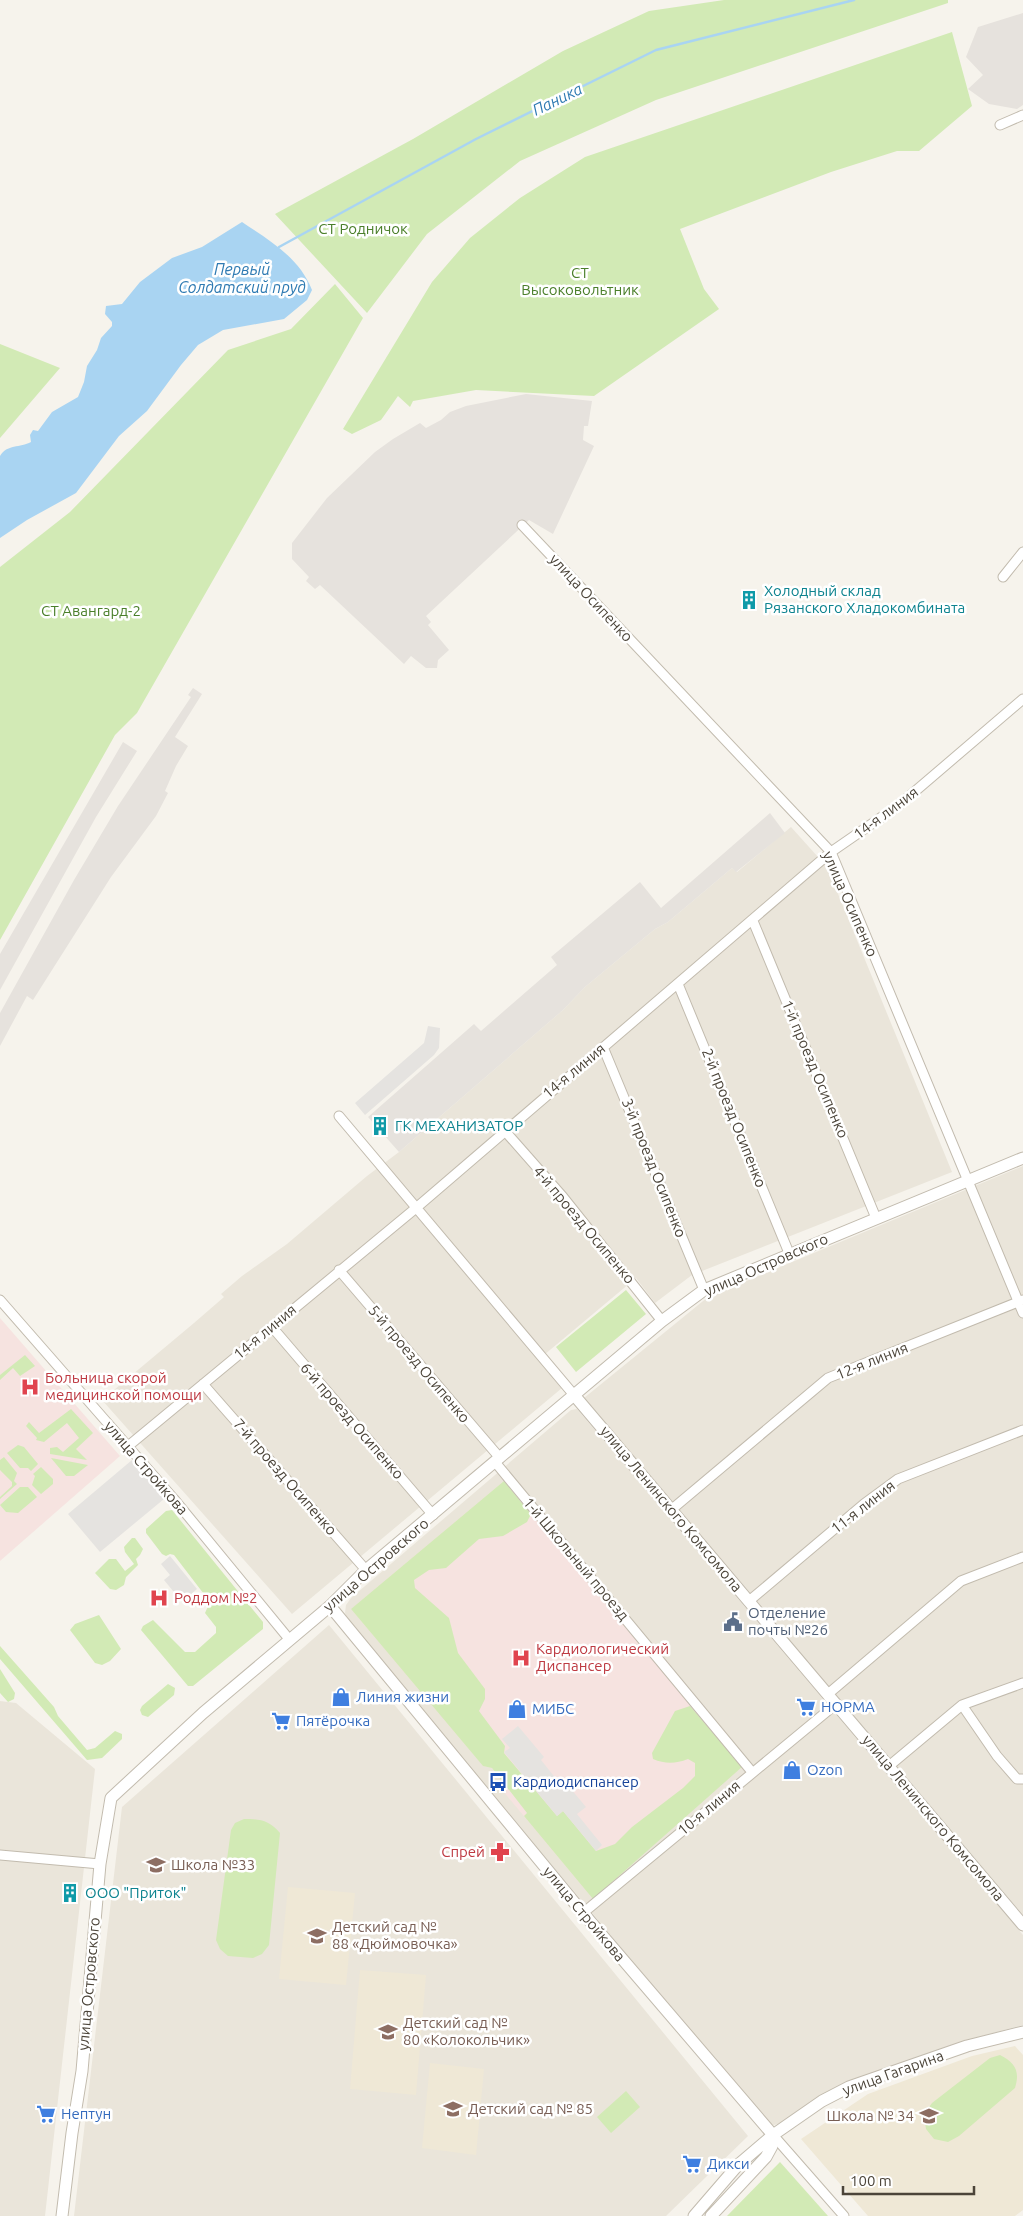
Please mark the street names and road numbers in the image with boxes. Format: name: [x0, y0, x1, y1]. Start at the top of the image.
street label: улица Осипенко: [546, 550, 636, 645]
street label: 14-я линия: [850, 783, 921, 842]
street label: улица Осипенко: [820, 848, 881, 959]
street label: 1-й проезд Осипенко: [779, 997, 852, 1140]
street label: 14-я линия: [539, 1040, 608, 1102]
street label: 2-й проезд Осипенко: [699, 1046, 770, 1190]
street label: 3-й проезд Осипенко: [619, 1096, 690, 1240]
street label: 4-й проезд Осипенко: [530, 1162, 639, 1287]
street label: улица Островского: [701, 1230, 830, 1300]
street label: 14-я линия: [230, 1301, 299, 1363]
street label: 5-й проезд Осипенко: [365, 1301, 474, 1426]
street label: 12-я линия: [833, 1338, 910, 1383]
street label: 6-й проезд Осипенко: [297, 1359, 407, 1482]
street label: 7-й проезд Осипенко: [230, 1415, 340, 1538]
street label: улица Стройкова: [101, 1417, 192, 1518]
street label: улица Ленинского Комсомола: [597, 1422, 746, 1595]
street label: 11-я линия: [827, 1476, 898, 1537]
street label: 1-й Школьный проезд: [520, 1494, 633, 1624]
street label: улица Островского: [320, 1514, 432, 1615]
street label: улица Ленинского Комсомола: [859, 1731, 1008, 1904]
street label: 10-я линия: [674, 1777, 743, 1839]
street label: улица Стройкова: [540, 1863, 629, 1965]
street label: улица Островского: [74, 1917, 103, 2051]
street label: улица Гагарина: [840, 2046, 946, 2099]

